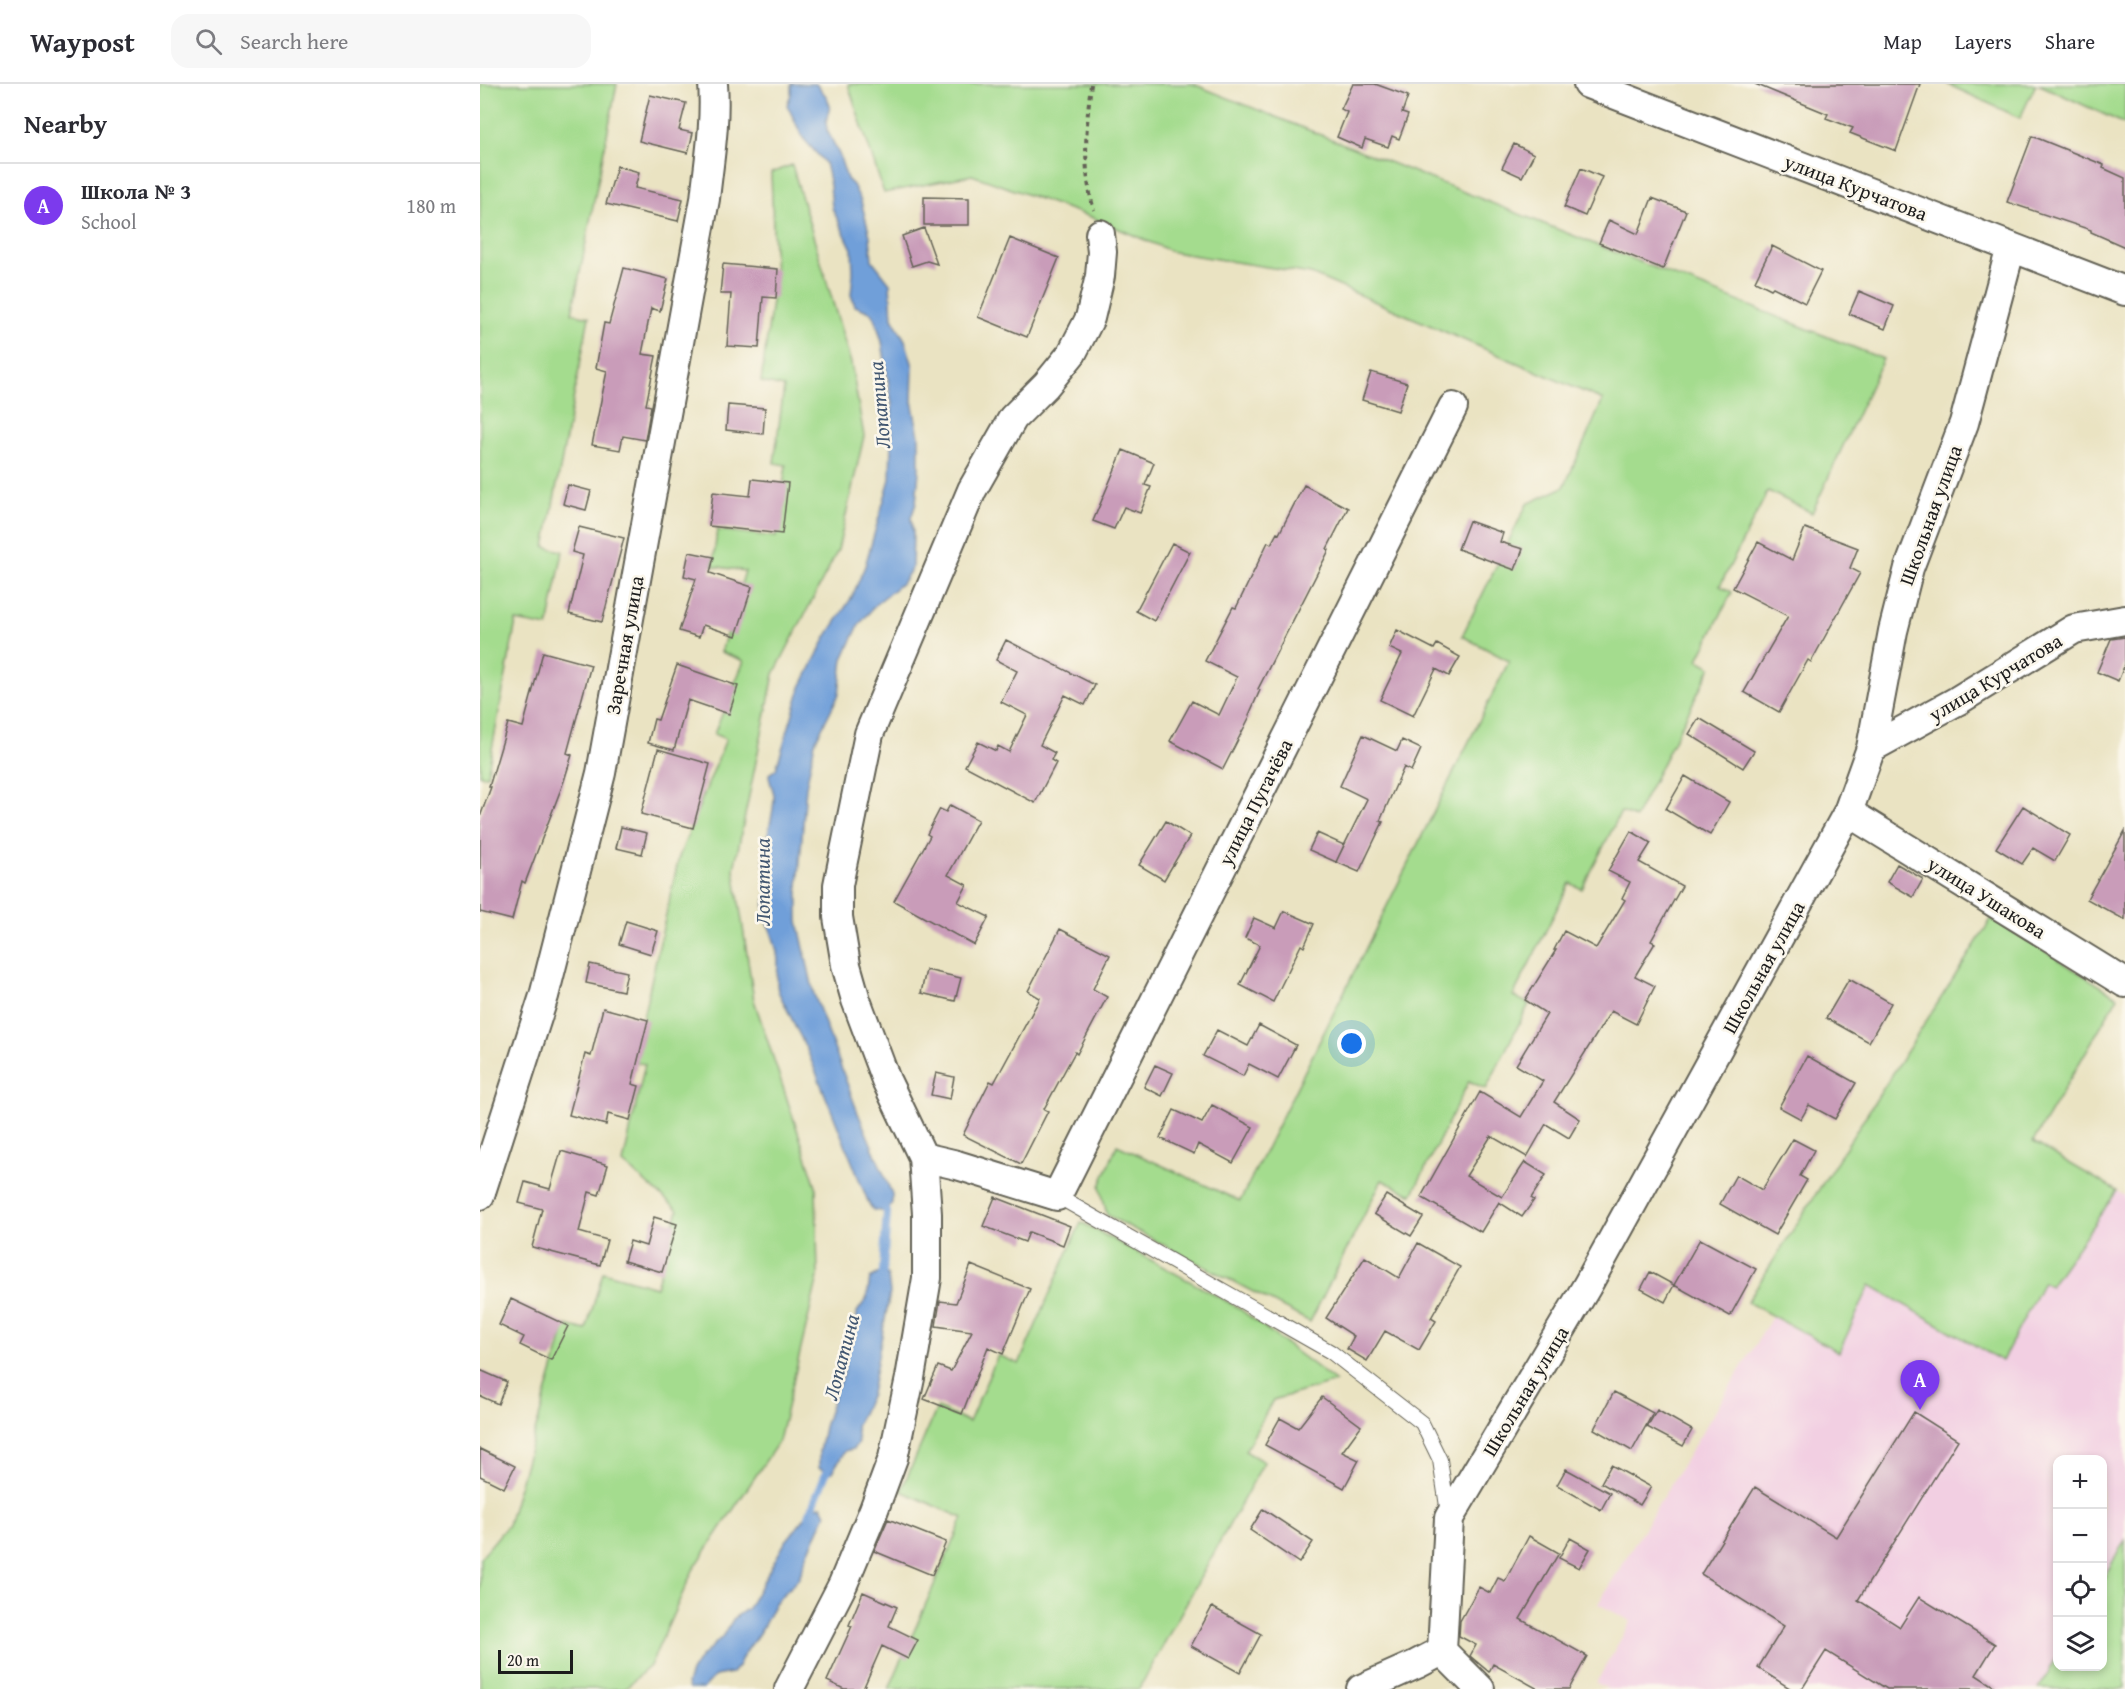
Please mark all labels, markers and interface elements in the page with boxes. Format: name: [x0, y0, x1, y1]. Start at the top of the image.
search box: [171, 14, 591, 68]
text: Waypost: [30, 21, 135, 62]
icon: search: [192, 25, 225, 58]
text: Search here: [240, 25, 348, 57]
text: Map: [1883, 26, 1922, 57]
text: Layers: [1955, 26, 2012, 57]
text: Share: [2045, 26, 2095, 57]
text: Nearby: [24, 104, 107, 143]
street label: улица Курчатова: [1779, 146, 1932, 228]
text: Школа № 3: [81, 175, 191, 207]
text: A: [37, 191, 50, 220]
text: 180 m: [406, 191, 456, 220]
text: School: [81, 207, 137, 236]
water label: Лопатина: [860, 360, 898, 450]
street label: Школьная улица: [1891, 440, 1969, 589]
street label: Заречная улица: [598, 573, 651, 717]
street label: улица Курчатова: [1922, 625, 2068, 729]
street label: улица Пугачёва: [1210, 733, 1300, 871]
water label: Лопатина: [747, 838, 778, 926]
street label: улица Ушакова: [1921, 848, 2052, 945]
street label: Школьная улица: [1715, 895, 1812, 1039]
your location: [1337, 1029, 1366, 1058]
water label: Лопатина: [815, 1310, 867, 1403]
street label: Школьная улица: [1475, 1320, 1576, 1462]
pin: A: [1900, 1360, 1940, 1410]
map controls: [2053, 1455, 2107, 1671]
button: +: [2053, 1455, 2107, 1509]
button: −: [2053, 1509, 2107, 1563]
button: locate: [2053, 1563, 2107, 1617]
button: layers: [2053, 1617, 2107, 1671]
scale bar: [498, 1647, 573, 1674]
text: 20 m: [507, 1648, 539, 1672]

